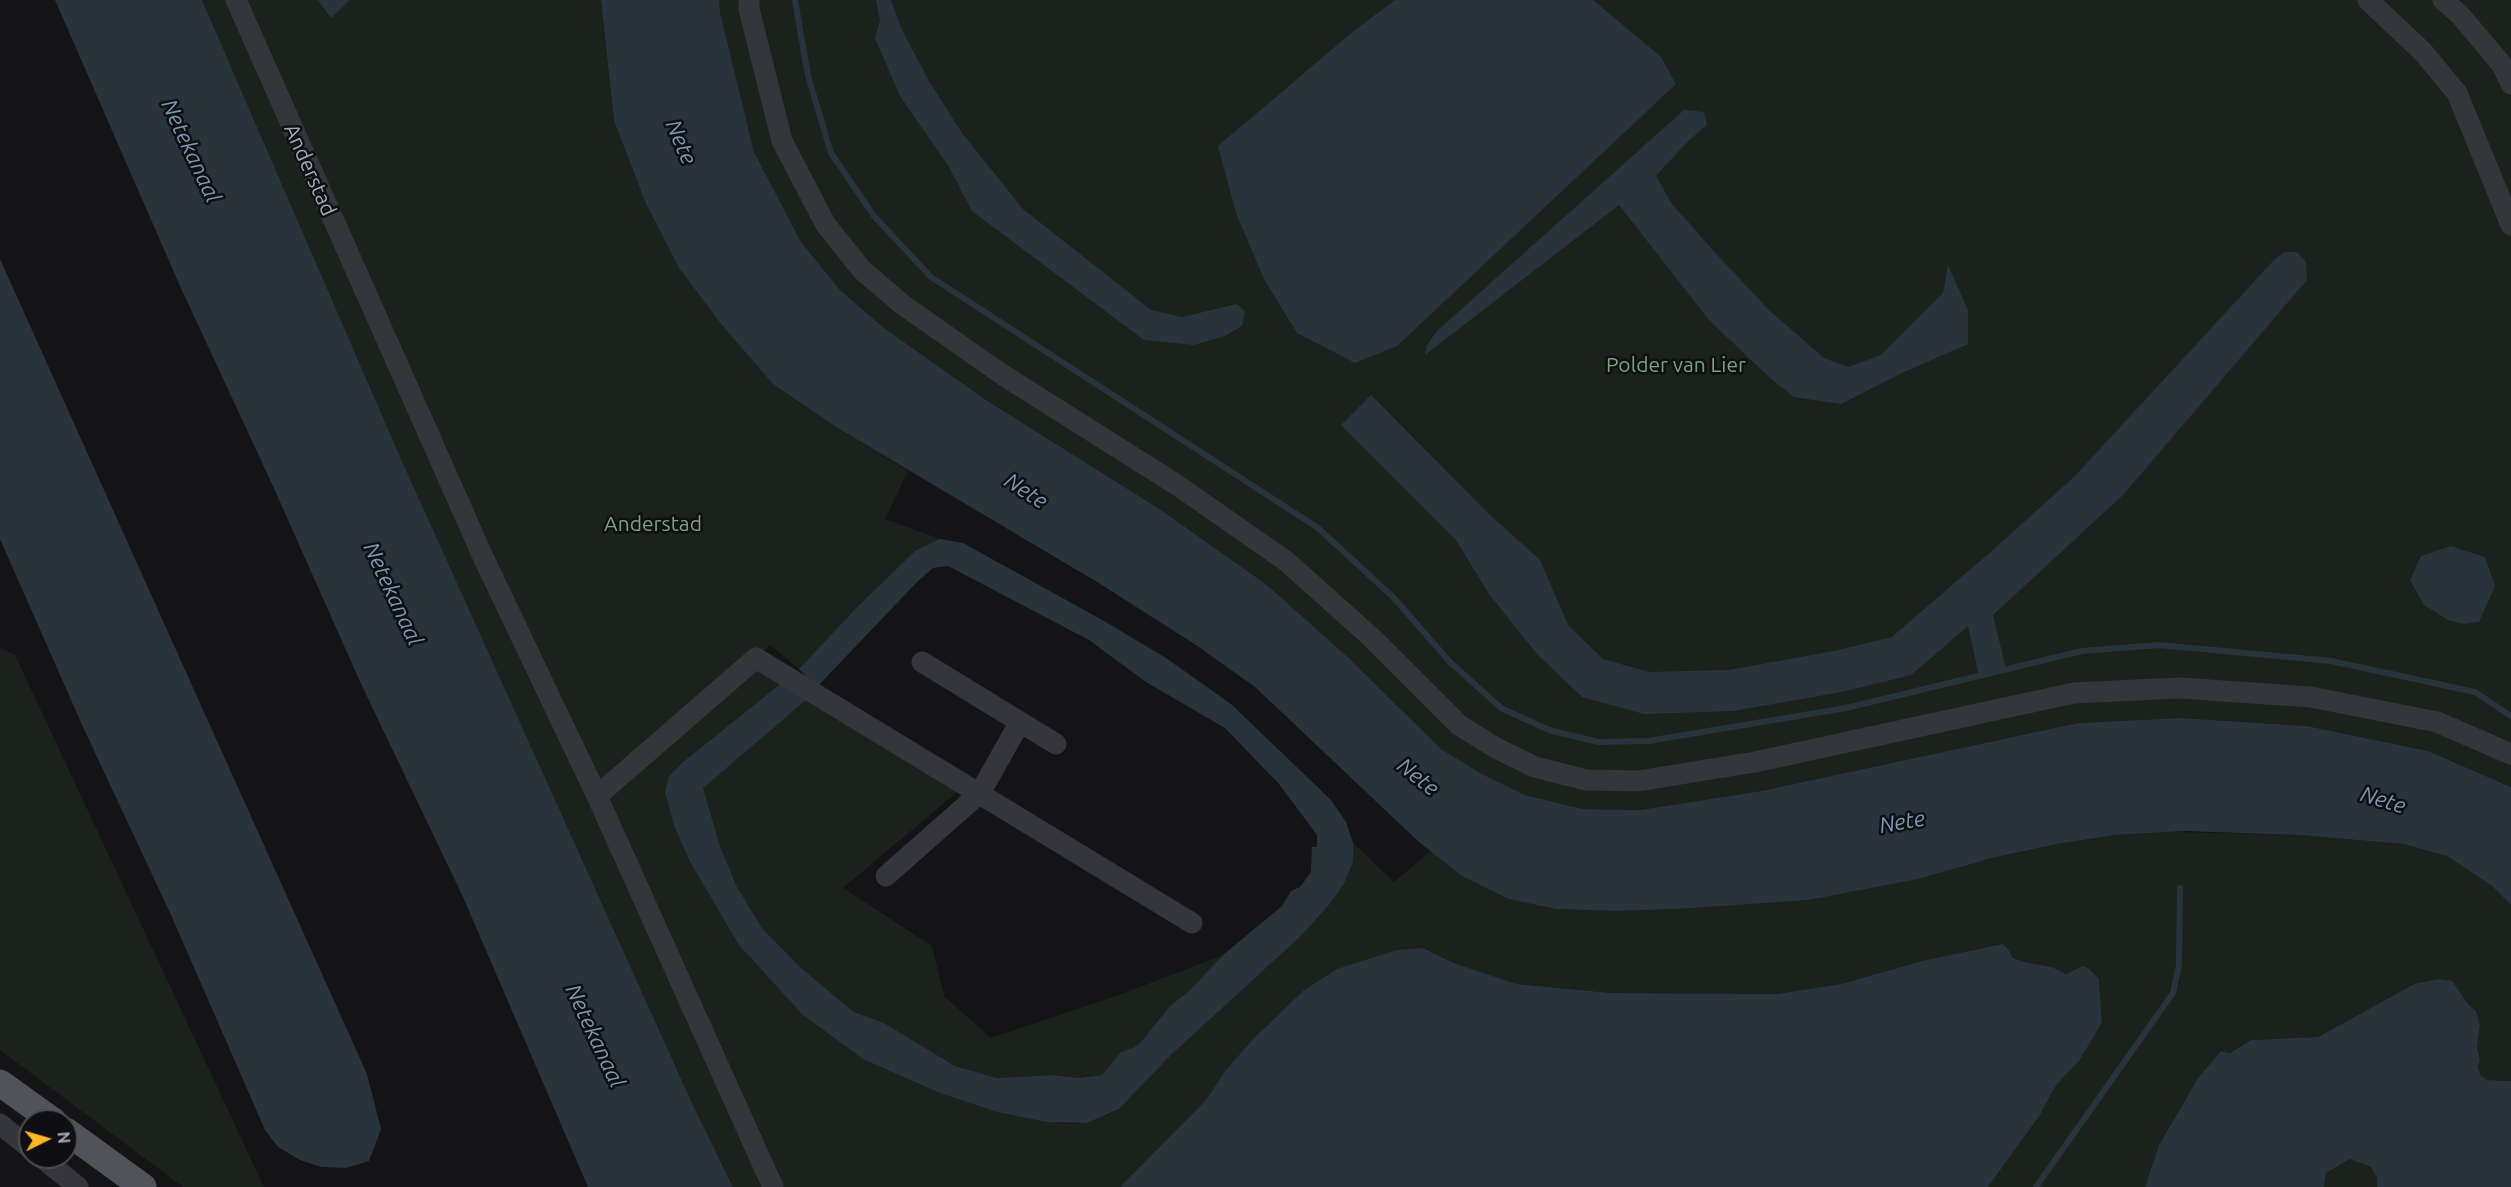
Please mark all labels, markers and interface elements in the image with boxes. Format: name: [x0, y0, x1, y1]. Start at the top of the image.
water label: Netekanaal: [156, 95, 226, 207]
water label: Nete: [660, 116, 702, 168]
street label: Anderstad: [279, 120, 341, 220]
park label: Polder van Lier: [1606, 352, 1746, 378]
water label: Nete: [1000, 467, 1052, 515]
park label: Anderstad: [604, 511, 702, 537]
water label: Netekanaal: [358, 538, 428, 650]
water label: Nete: [1392, 752, 1444, 802]
water label: Nete: [2357, 781, 2409, 819]
water label: Nete: [1877, 805, 1927, 839]
water label: Netekanaal: [560, 980, 630, 1092]
north arrow: [18, 1109, 78, 1169]
text: N: [54, 1131, 73, 1144]

